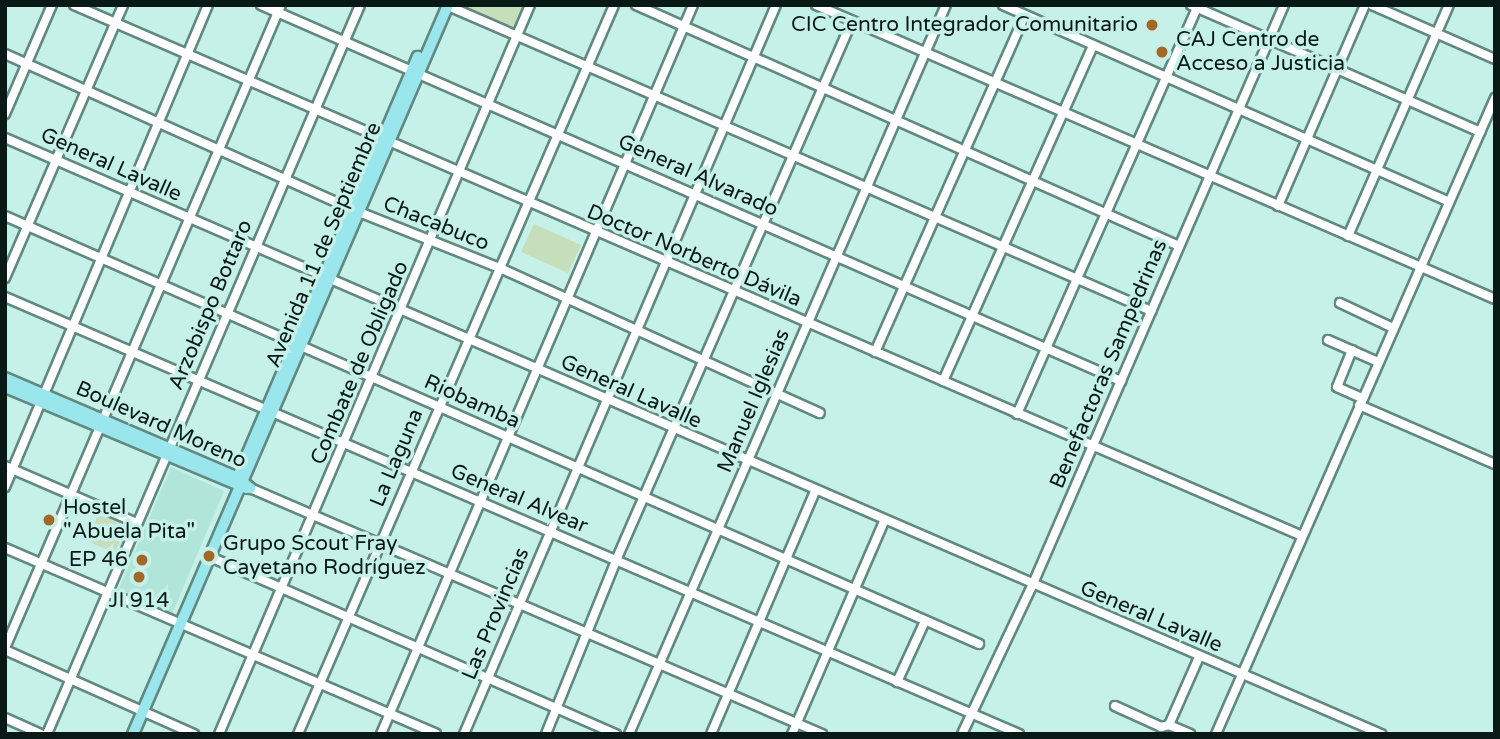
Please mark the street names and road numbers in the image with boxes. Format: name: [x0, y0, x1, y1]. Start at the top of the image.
street label: Avenida 11 de Septiembre: [261, 119, 387, 371]
street label: General Lavalle: [37, 123, 185, 207]
street label: General Alvarado: [614, 129, 782, 223]
street label: Chacabuco: [379, 191, 493, 257]
street label: Doctor Norberto Dávila: [583, 199, 805, 313]
street label: Arzobispo Bottaro: [164, 216, 258, 394]
street label: Benefactoras Sampedrinas: [1045, 236, 1173, 492]
street label: Combate de Obligado: [306, 257, 414, 469]
street label: Manuel Iglesias: [712, 325, 796, 477]
street label: General Lavalle: [557, 350, 705, 434]
street label: Riobamba: [420, 370, 524, 434]
street label: Boulevard Moreno: [72, 376, 250, 474]
street label: La Laguna: [365, 405, 429, 511]
street label: General Alvear: [447, 459, 591, 539]
street label: Las Provincias: [457, 544, 535, 684]
street label: General Lavalle: [1076, 576, 1226, 658]

